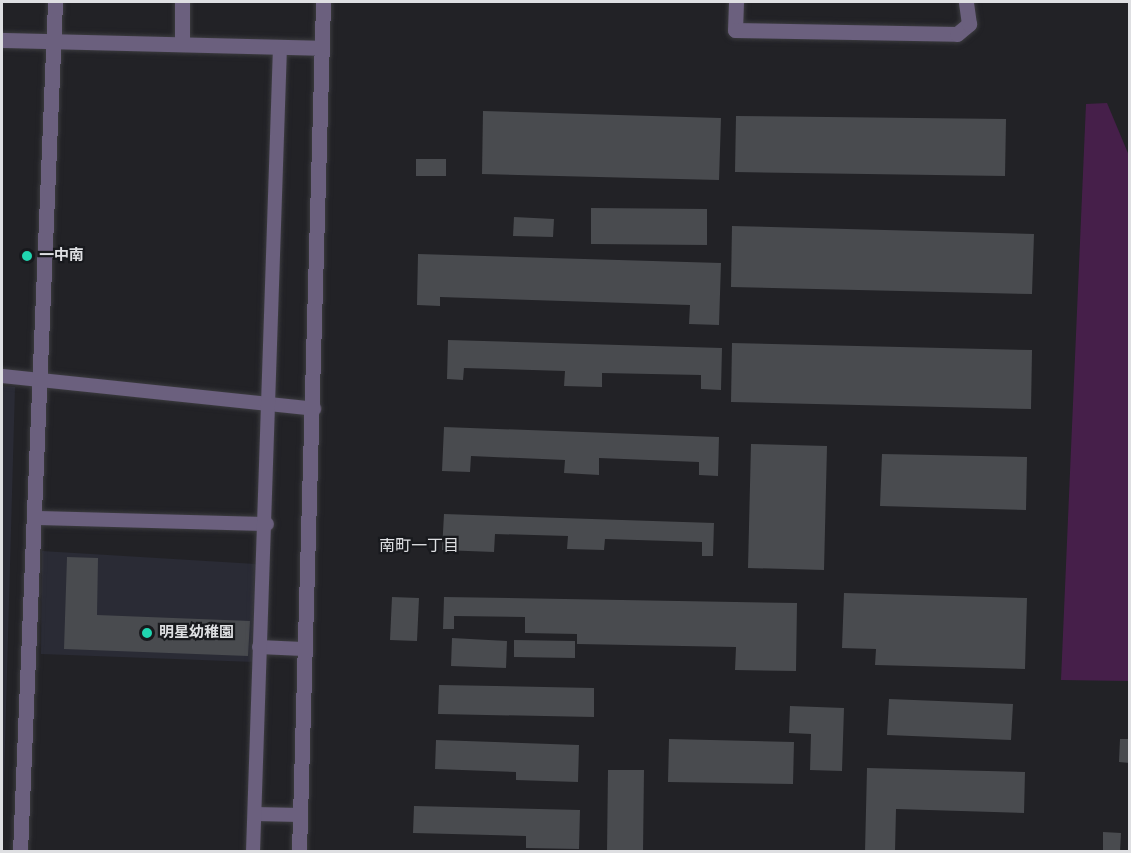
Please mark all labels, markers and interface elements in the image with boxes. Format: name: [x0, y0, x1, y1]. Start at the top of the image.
place label: 一中南: [39, 247, 84, 265]
marker: 一中南: [20, 249, 34, 263]
district label: 南町一丁目: [379, 536, 459, 556]
place label: 明星幼稚園: [159, 624, 234, 642]
marker: 明星幼稚園: [140, 626, 154, 640]

